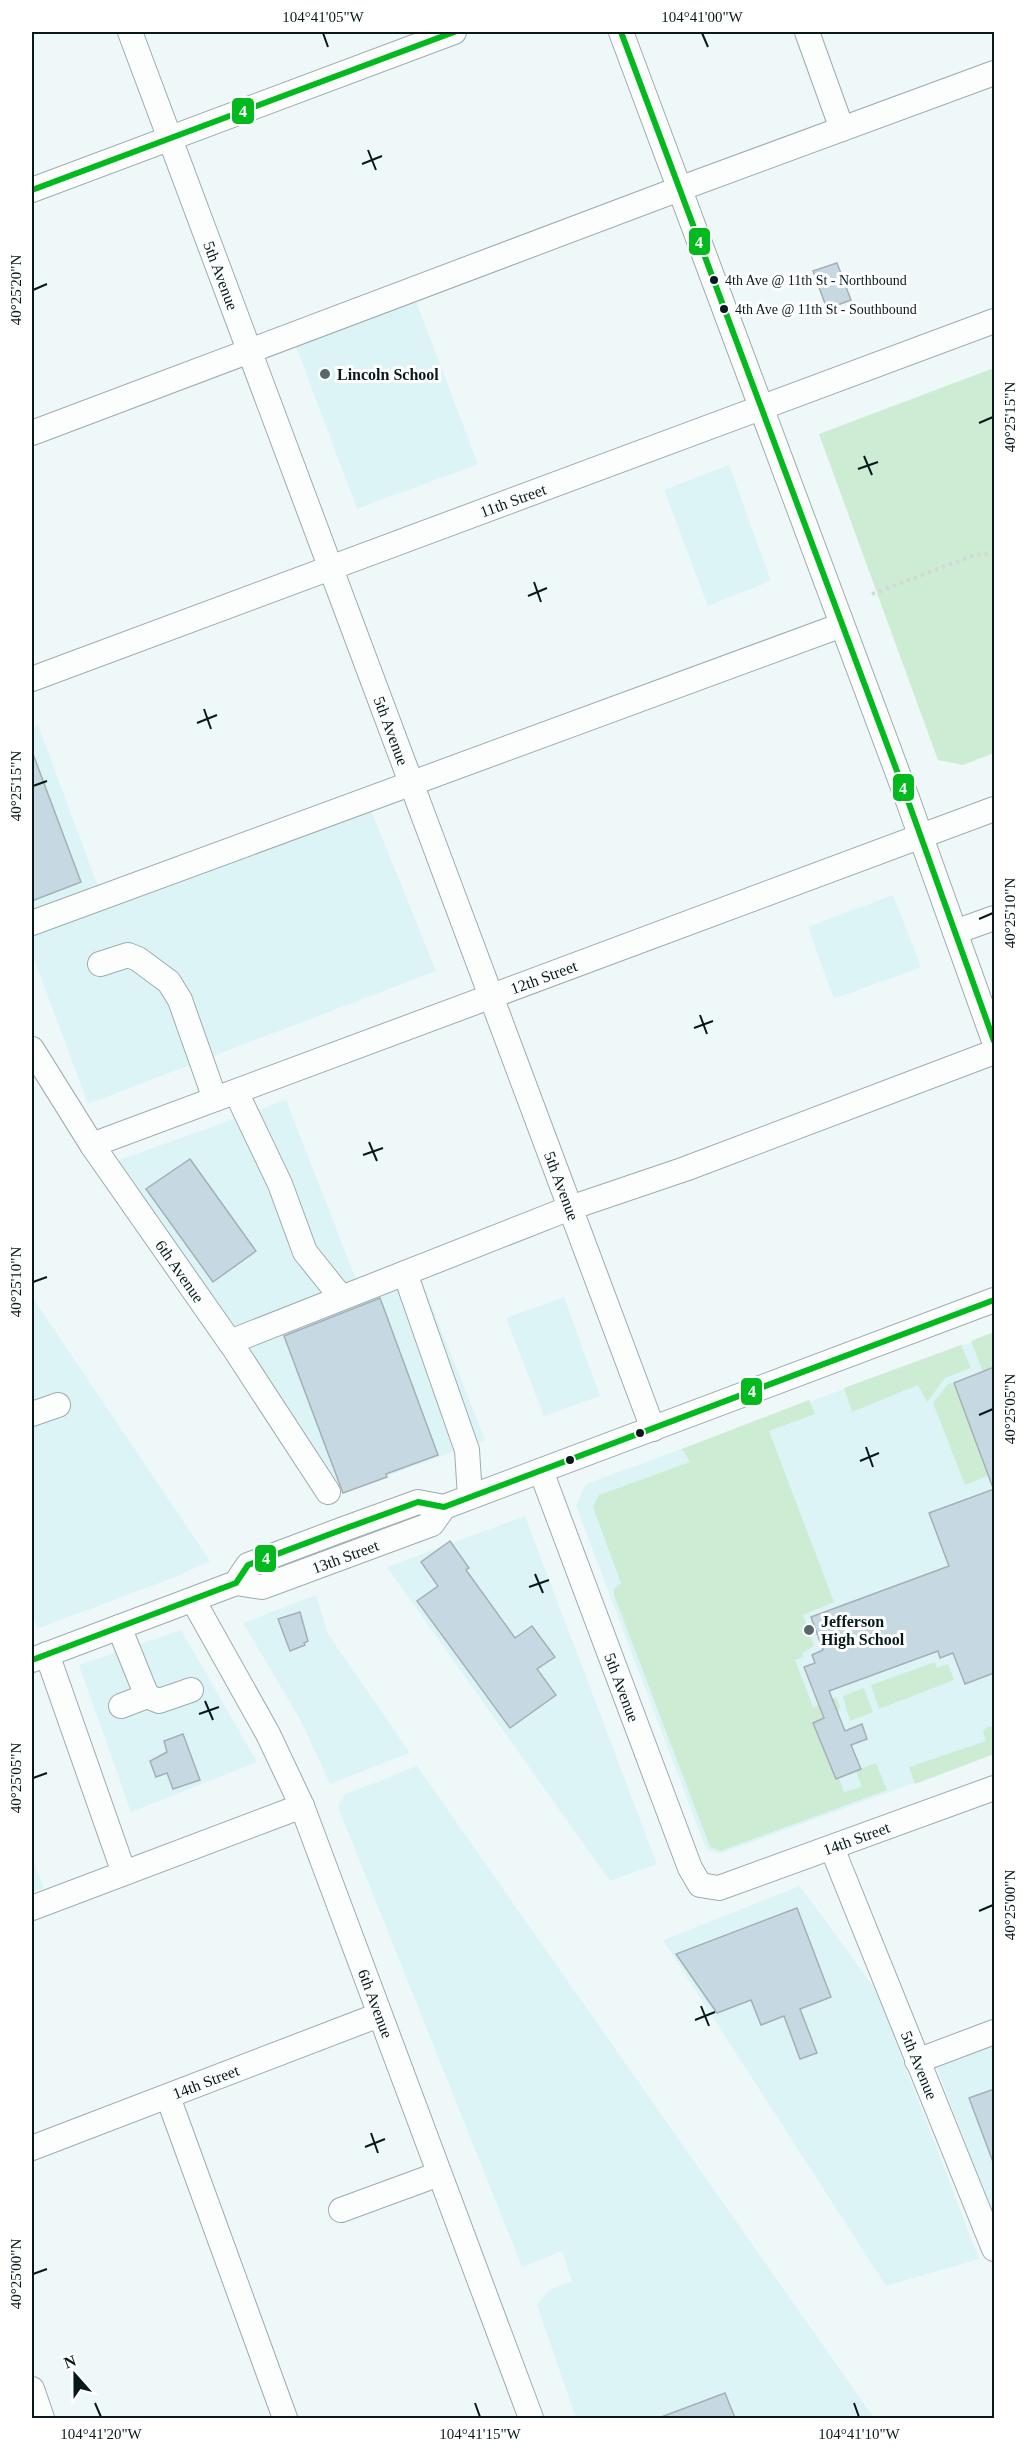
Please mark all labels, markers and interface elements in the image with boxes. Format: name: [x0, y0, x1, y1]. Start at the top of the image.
text: 104°41'05"W: [282, 9, 365, 25]
text: 104°41'00"W: [661, 9, 744, 25]
line badge: 4: [231, 97, 255, 125]
text: 4: [239, 103, 247, 120]
line badge: 4: [688, 227, 711, 256]
text: 4: [695, 234, 703, 251]
street label: 5th Avenue: [201, 239, 242, 312]
text: 40°25'20"N: [8, 255, 24, 325]
place label: 4th Ave @ 11th St - Northbound: [725, 273, 907, 288]
marker: 4th Ave @ 11th St - Northbound: [708, 274, 720, 286]
place label: 4th Ave @ 11th St - Southbound: [735, 302, 917, 317]
marker: 4th Ave @ 11th St - Southbound: [718, 303, 730, 315]
place label: Lincoln School: [337, 366, 439, 383]
marker: Lincoln School: [318, 367, 332, 381]
text: 40°25'15"N: [1002, 382, 1018, 452]
street label: 11th Street: [477, 480, 549, 520]
street label: 5th Avenue: [371, 694, 412, 767]
text: 40°25'15"N: [8, 751, 24, 821]
line badge: 4: [892, 773, 915, 802]
text: 4: [899, 780, 907, 797]
text: 40°25'10"N: [1002, 878, 1018, 948]
street label: 12th Street: [508, 956, 580, 997]
street label: 5th Avenue: [541, 1149, 583, 1223]
street label: 6th Avenue: [153, 1237, 208, 1305]
text: 40°25'10"N: [8, 1247, 24, 1317]
text: 40°25'05"N: [1002, 1374, 1018, 1444]
line badge: 4: [740, 1377, 763, 1406]
text: 4: [748, 1383, 756, 1400]
unlabelled marker: [634, 1427, 646, 1439]
unlabelled marker: [564, 1454, 576, 1466]
street label: 13th Street: [309, 1536, 381, 1576]
line badge: 4: [254, 1544, 277, 1573]
text: 4: [262, 1550, 270, 1567]
place label: Jefferson High School: [821, 1613, 905, 1649]
marker: Jefferson High School: [802, 1623, 816, 1637]
street label: 5th Avenue: [602, 1650, 643, 1724]
text: 40°25'05"N: [8, 1743, 24, 1813]
street label: 14th Street: [821, 1818, 892, 1858]
text: 40°25'00"N: [1002, 1870, 1018, 1940]
street label: 6th Avenue: [355, 1967, 396, 2040]
street label: 5th Avenue: [898, 2028, 941, 2102]
street label: 14th Street: [170, 2061, 242, 2102]
text: 40°25'00"N: [8, 2239, 24, 2309]
north arrow: [45, 2345, 105, 2405]
text: N: [61, 2351, 79, 2371]
text: 104°41'20"W: [60, 2426, 143, 2442]
text: 104°41'15"W: [439, 2426, 522, 2442]
text: 104°41'10"W: [818, 2426, 901, 2442]

